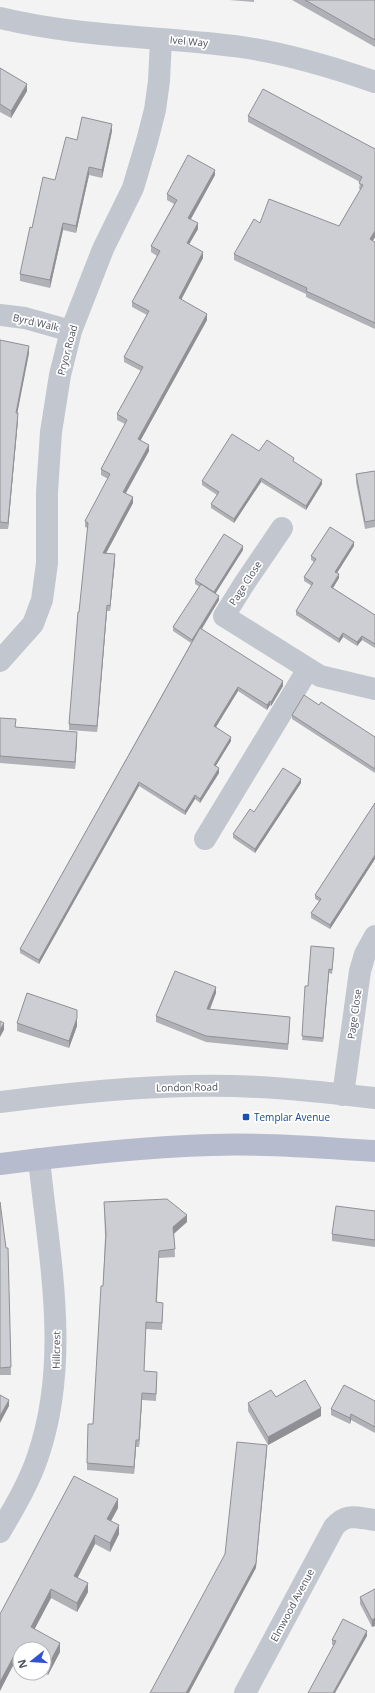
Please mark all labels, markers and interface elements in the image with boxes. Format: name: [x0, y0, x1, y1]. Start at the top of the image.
street label: Ivel Way: [169, 32, 210, 50]
street label: Byrd Walk: [12, 310, 61, 334]
street label: Pryor Road: [54, 323, 80, 377]
street label: Page Close: [225, 558, 265, 608]
street label: Page Close: [344, 988, 364, 1040]
street label: London Road: [156, 1079, 218, 1095]
place label: Templar Avenue: [254, 1110, 330, 1124]
marker: Templar Avenue: [241, 1112, 251, 1122]
street label: Hillcrest: [49, 1331, 63, 1369]
street label: Elmwood Avenue: [267, 1566, 317, 1644]
north arrow: [12, 1641, 52, 1681]
text: N: [13, 1658, 30, 1671]

